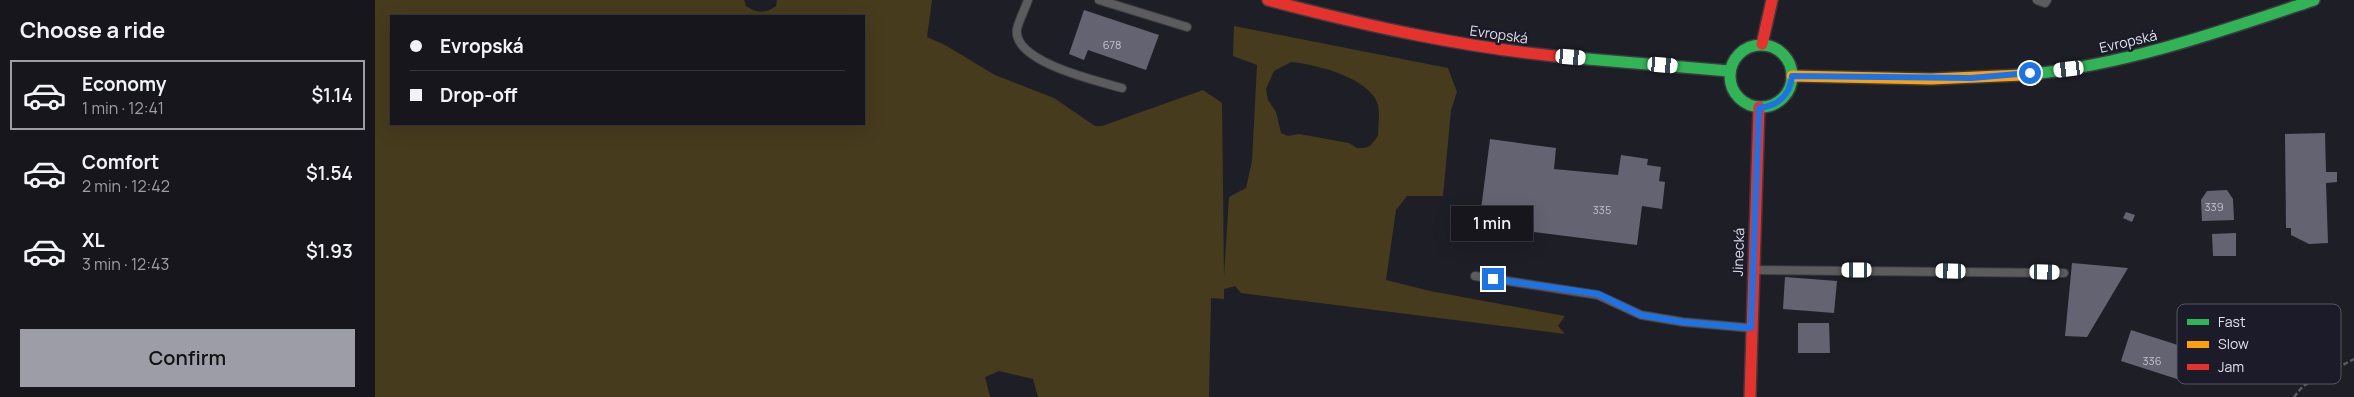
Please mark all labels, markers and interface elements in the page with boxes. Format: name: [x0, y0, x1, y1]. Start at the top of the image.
text: Choose a ride: [20, 15, 165, 45]
street label: Evropská: [1469, 21, 1529, 47]
street label: Evropská: [2097, 25, 2159, 57]
text: Evropská: [440, 33, 524, 59]
house number: 678: [1103, 37, 1121, 52]
car: [1555, 48, 1586, 66]
car: [1647, 56, 1678, 74]
car: [2053, 60, 2084, 78]
route start: [2019, 62, 2041, 84]
text: Economy: [82, 71, 166, 97]
icon: car: [22, 73, 67, 118]
text: $1.14: [311, 82, 353, 108]
text: Drop-off: [440, 82, 517, 108]
text: 1 min · 12:41: [82, 97, 164, 119]
text: Comfort: [82, 149, 159, 175]
icon: car: [22, 151, 67, 196]
text: $1.54: [306, 160, 353, 186]
text: 2 min · 12:42: [82, 175, 170, 197]
house number: 339: [2205, 199, 2224, 214]
house number: 335: [1593, 202, 1611, 217]
callout: 1 min: [1452, 206, 1534, 242]
text: 1 min: [1473, 212, 1511, 234]
text: XL: [82, 227, 105, 253]
street label: Jinecká: [1728, 227, 1748, 277]
icon: car: [22, 229, 67, 274]
text: $1.93: [306, 238, 353, 264]
text: 3 min · 12:43: [82, 253, 169, 275]
car: [1842, 263, 1872, 278]
car: [1935, 263, 1966, 279]
car: [2029, 264, 2060, 280]
route end: [1482, 268, 1504, 290]
legend: [2177, 304, 2341, 384]
text: Fast: [2218, 312, 2246, 331]
button: Confirm: [20, 329, 355, 387]
text: Slow: [2218, 334, 2249, 353]
house number: 336: [2143, 353, 2162, 368]
text: Jam: [2218, 357, 2244, 376]

